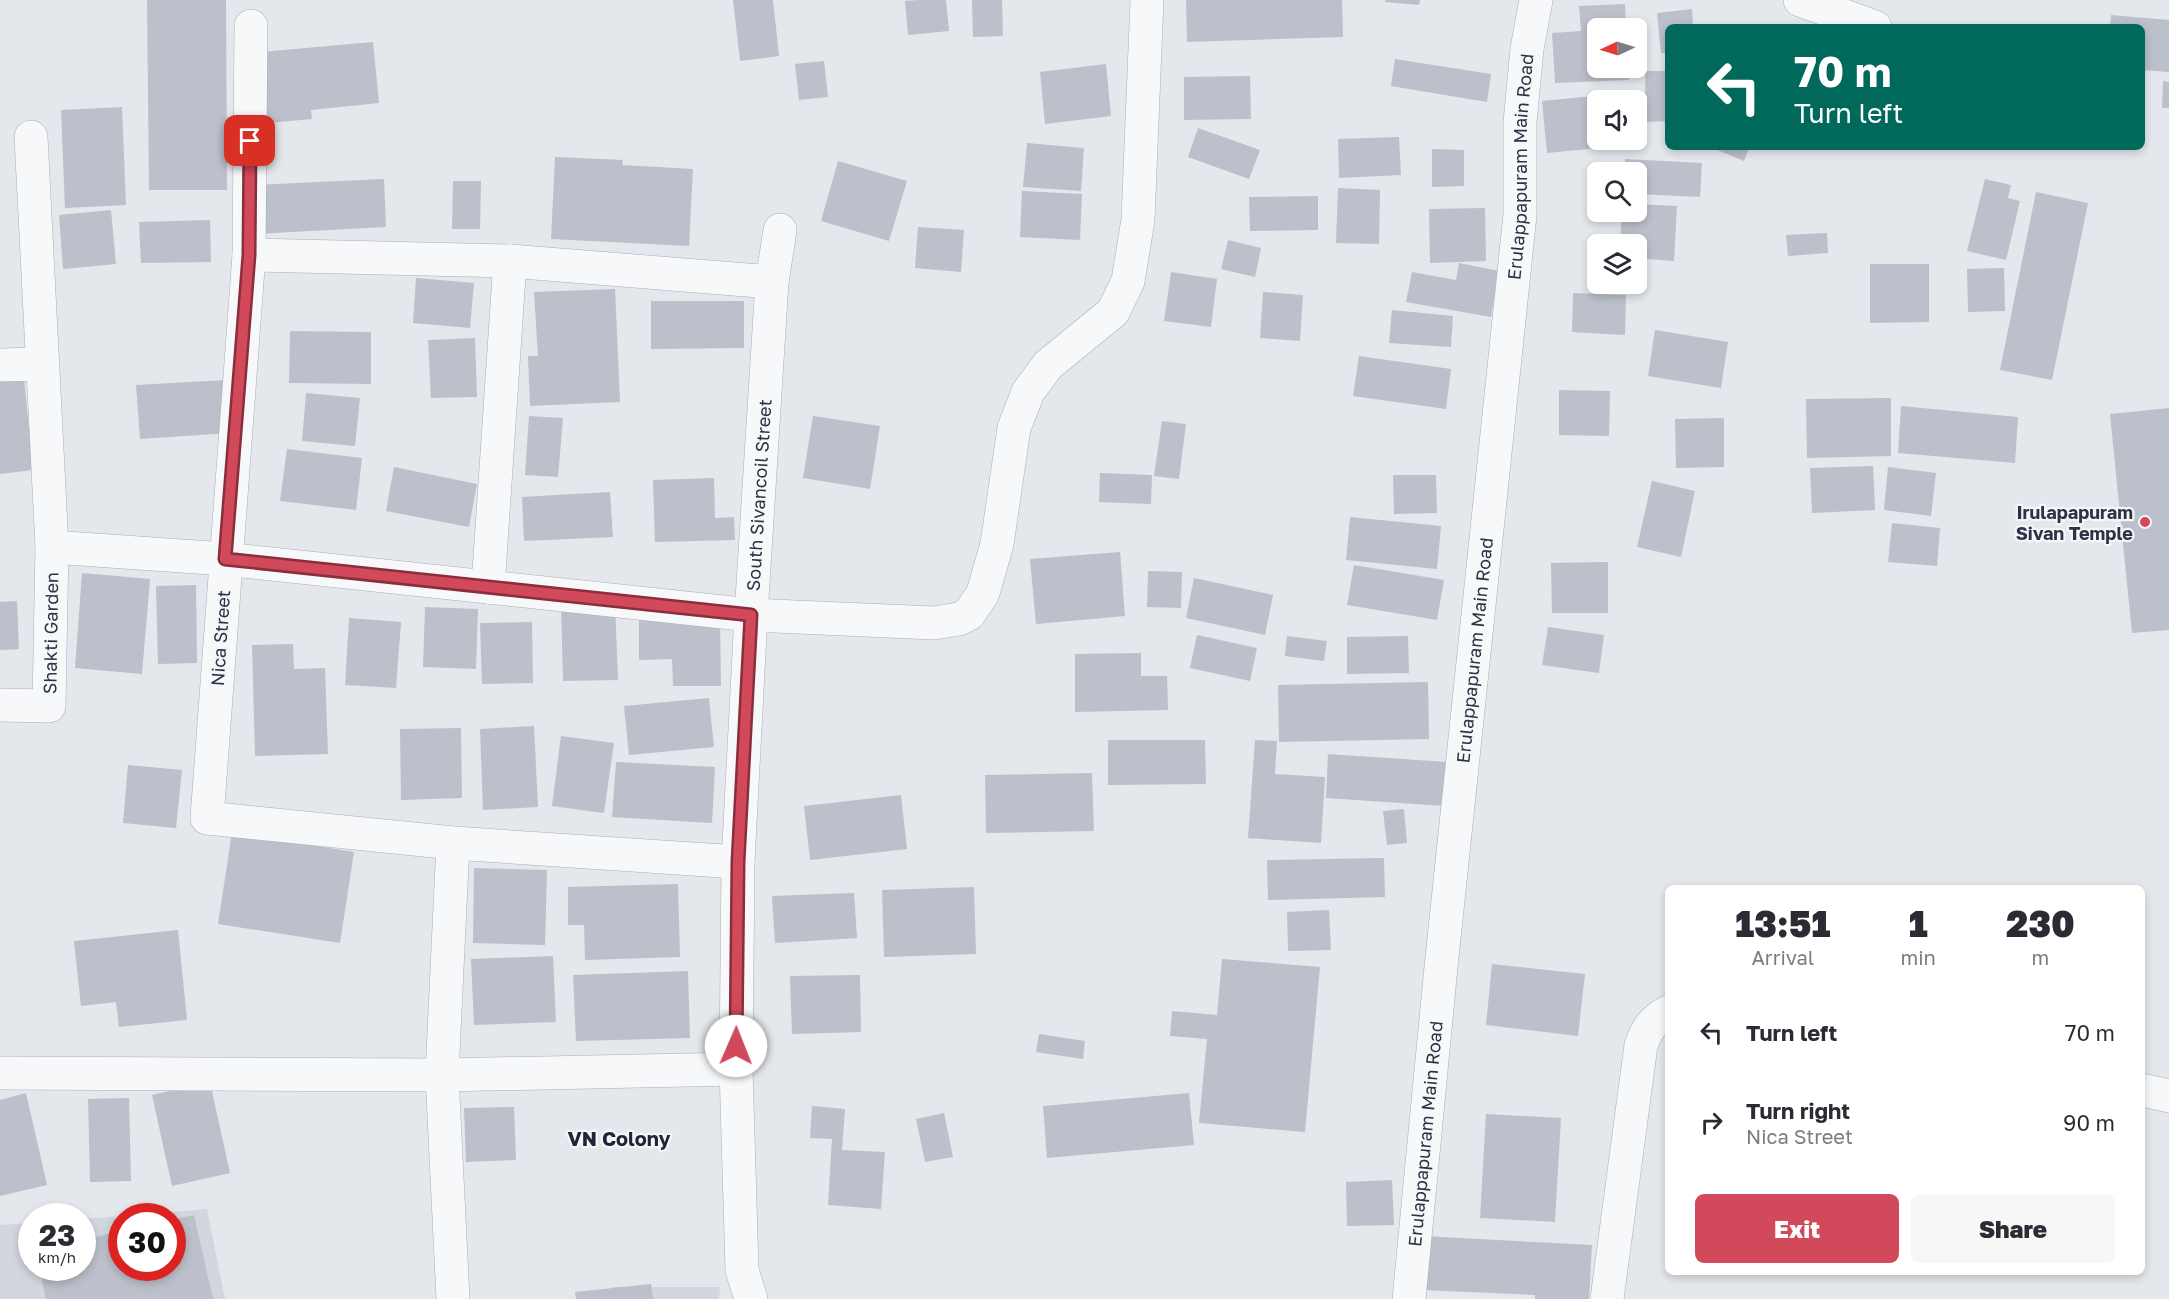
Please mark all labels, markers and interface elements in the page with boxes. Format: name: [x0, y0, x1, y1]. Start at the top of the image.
north arrow: [1587, 18, 1647, 78]
map controls: [1587, 18, 1647, 294]
text: 70 m: [1794, 46, 1891, 96]
icon: left: [1695, 48, 1773, 126]
street label: Erulappapuram Main Road: [1502, 53, 1538, 281]
button: sound: [1587, 90, 1647, 150]
text: Turn left: [1794, 97, 1903, 129]
pin: [224, 115, 275, 166]
icon: arrive: [233, 124, 266, 157]
button: search: [1587, 162, 1647, 222]
button: layers: [1587, 234, 1647, 294]
street label: South Sivancoil Street: [742, 398, 776, 592]
place label: Irulapapuram Sivan Temple: [2016, 501, 2133, 544]
marker: Irulapapuram Sivan Temple: [2138, 515, 2152, 529]
street label: Erulappapuram Main Road: [1451, 536, 1497, 764]
street label: Shakti Garden: [38, 572, 63, 694]
street label: Nica Street: [206, 589, 234, 687]
text: 13:51: [1735, 902, 1830, 945]
text: 1: [1909, 902, 1928, 945]
text: 230: [2006, 902, 2075, 945]
text: Arrival: [1751, 945, 1814, 969]
text: min: [1901, 945, 1936, 969]
text: m: [2032, 945, 2049, 969]
position arrow: [704, 1014, 768, 1078]
icon: left: [1695, 1016, 1728, 1049]
text: Turn left: [1746, 1019, 1837, 1046]
text: 70 m: [2065, 1019, 2115, 1046]
street label: Erulappapuram Main Road: [1403, 1020, 1447, 1248]
text: Turn right: [1746, 1097, 1850, 1124]
icon: right: [1695, 1106, 1728, 1139]
text: 90 m: [2063, 1109, 2115, 1136]
text: Nica Street: [1746, 1124, 1853, 1148]
district label: VN Colony: [568, 1126, 671, 1150]
button: Exit: [1695, 1194, 1899, 1263]
button: Share: [1911, 1194, 2115, 1263]
speed limit sign: 30: [108, 1203, 186, 1281]
text: 23: [39, 1217, 75, 1253]
text: km/h: [38, 1248, 76, 1266]

